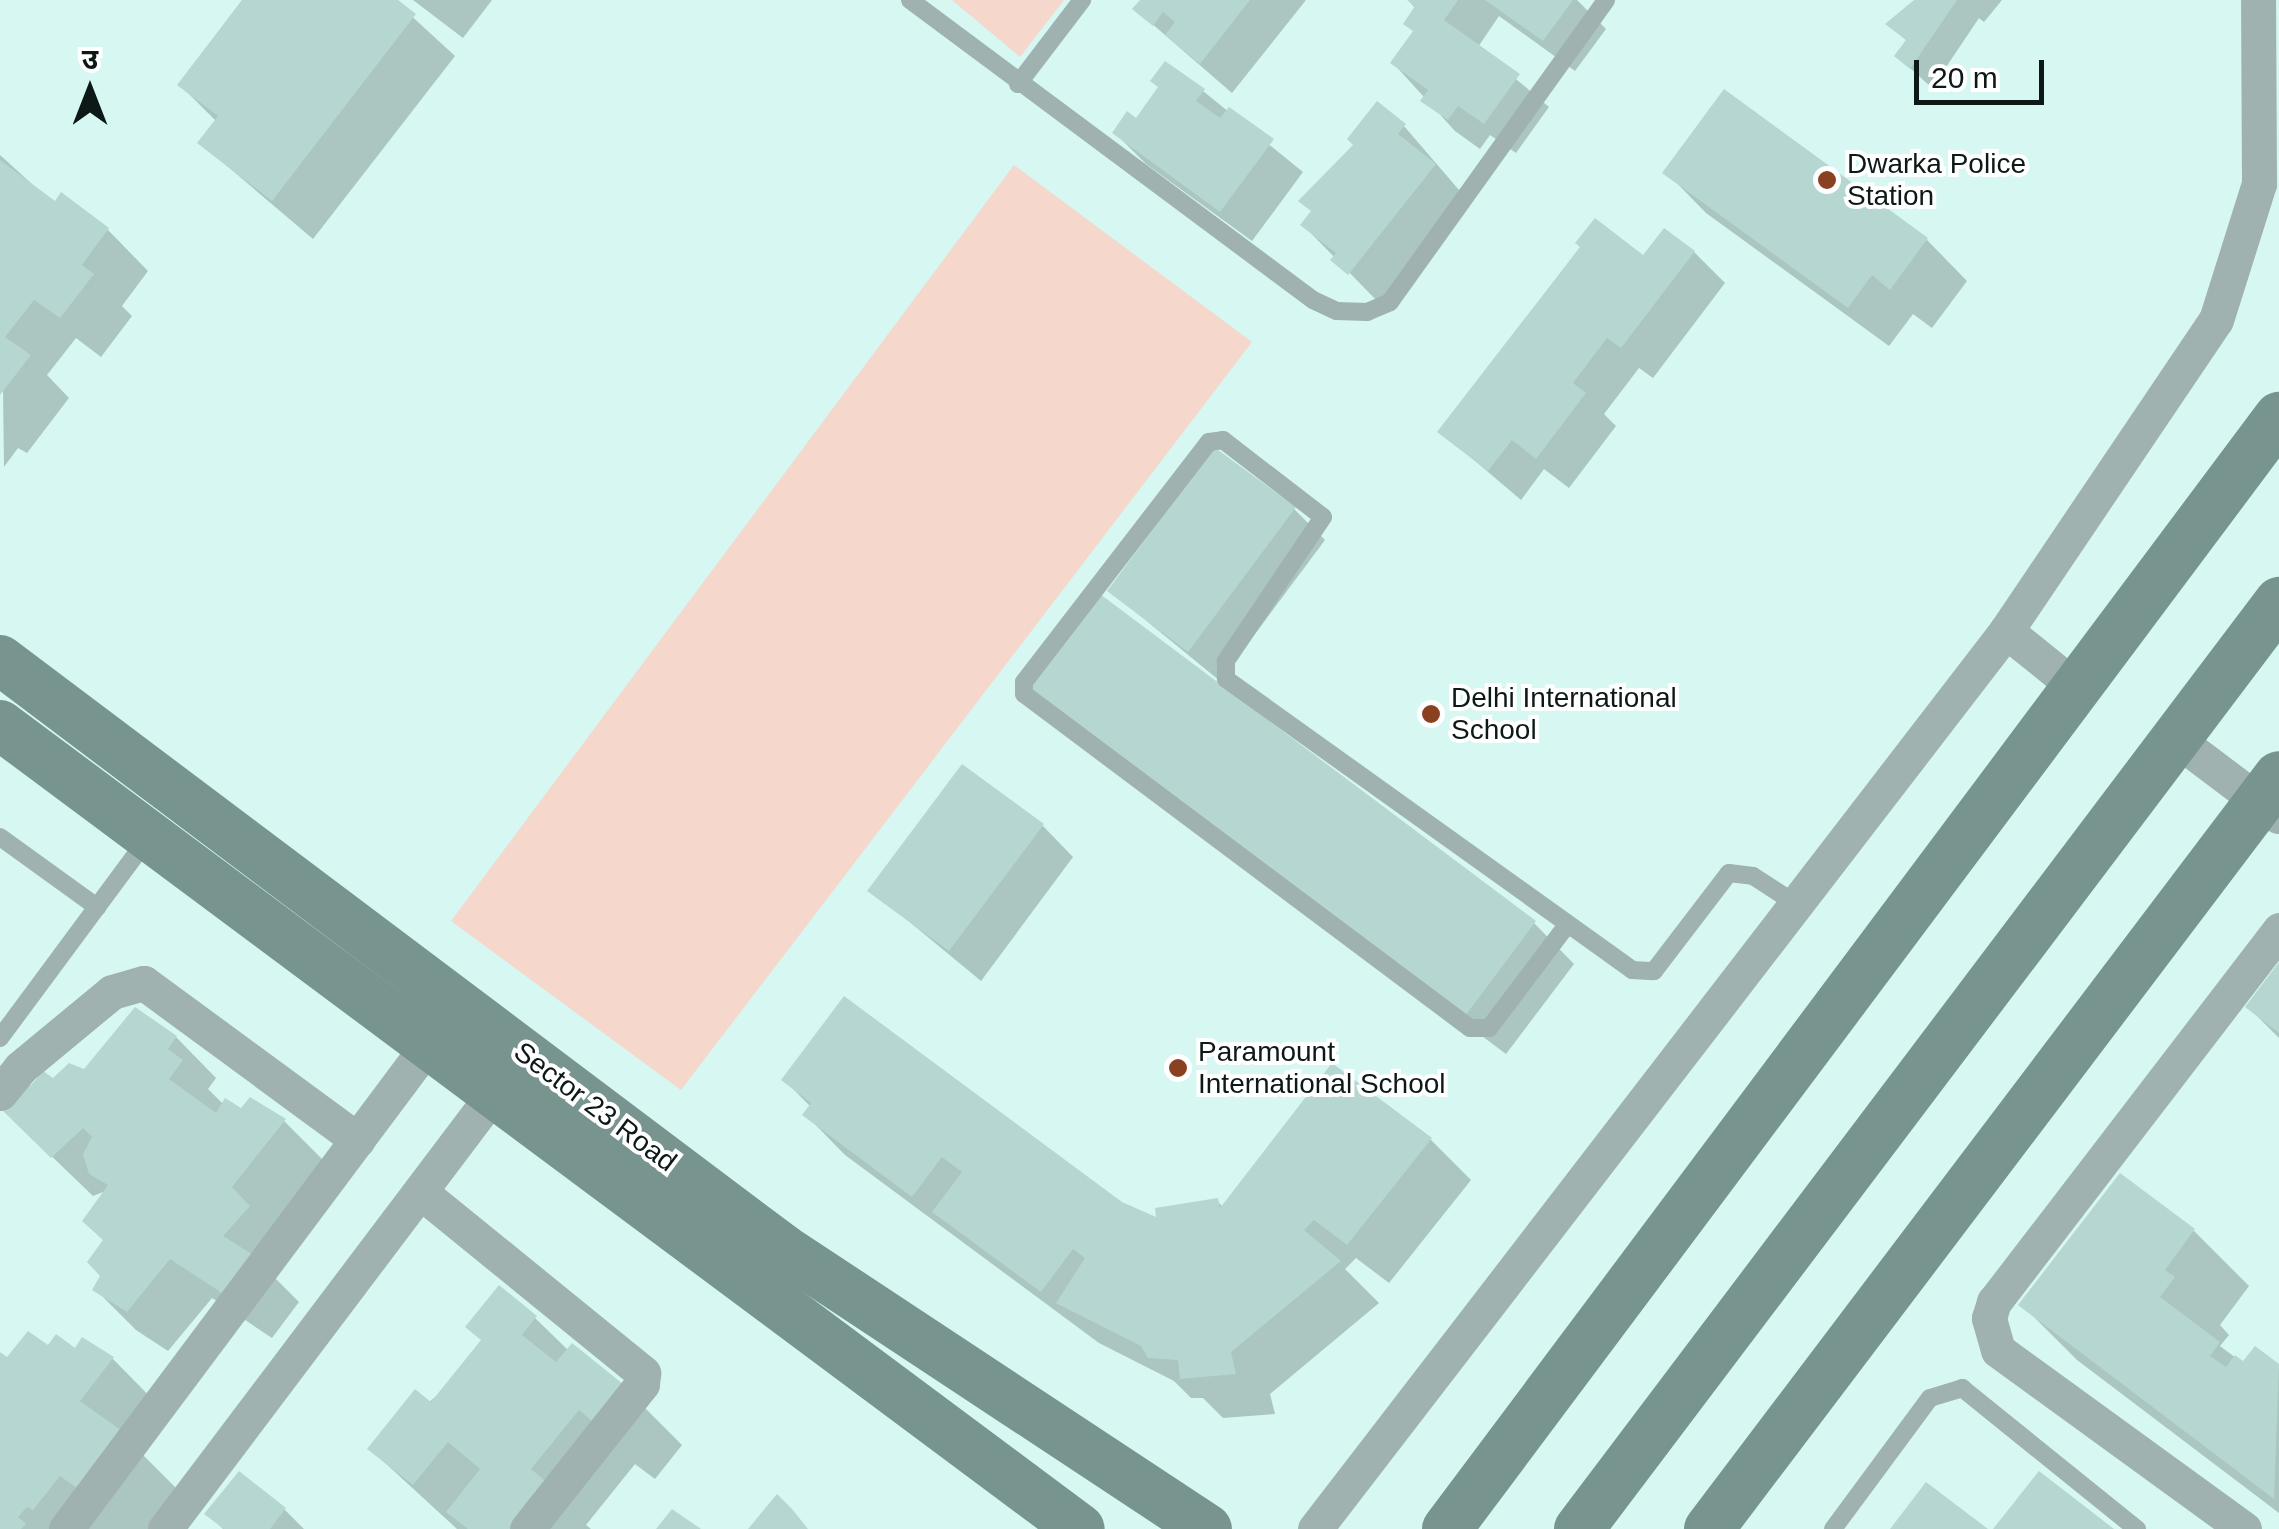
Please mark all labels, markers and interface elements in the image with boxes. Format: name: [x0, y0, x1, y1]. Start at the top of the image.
north arrow: [40, 40, 140, 140]
scale bar: [1919, 40, 2049, 102]
text: उ: [82, 44, 98, 75]
text: 20 m: [1931, 61, 1998, 94]
place label: Dwarka Police Station: [1847, 147, 2026, 213]
marker: Dwarka Police Station: [1816, 169, 1838, 191]
place label: Delhi International School: [1451, 681, 1677, 747]
marker: Delhi International School: [1420, 703, 1442, 725]
street label: Sector 23 Road: [507, 1035, 683, 1179]
place label: Paramount International School: [1198, 1035, 1446, 1101]
marker: Paramount International School: [1167, 1057, 1189, 1079]

